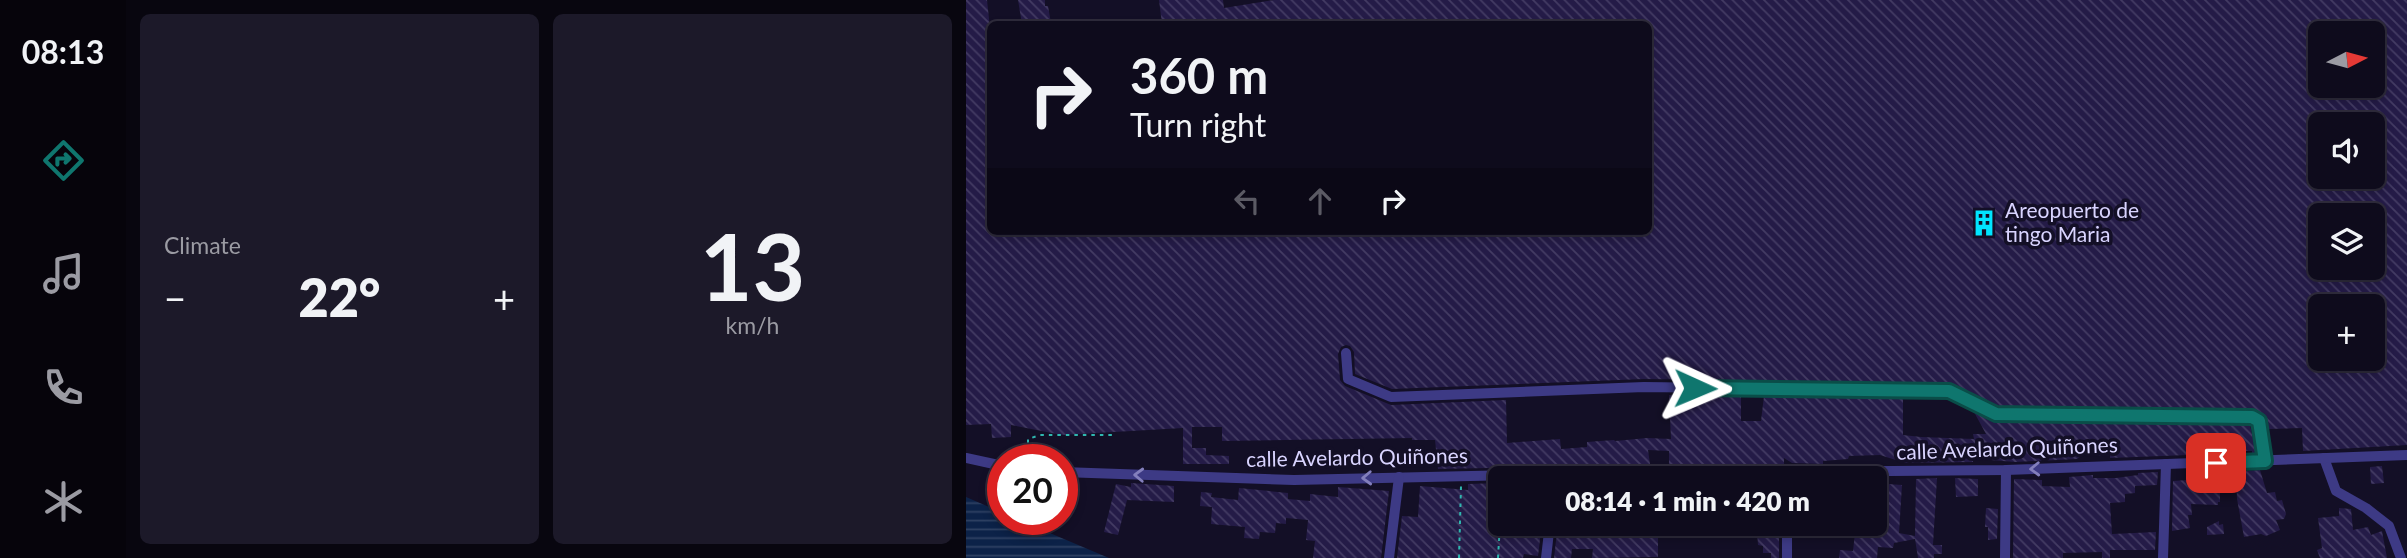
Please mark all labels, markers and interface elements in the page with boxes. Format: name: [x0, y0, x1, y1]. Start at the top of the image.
north arrow: [2308, 21, 2385, 98]
map controls: [2308, 21, 2385, 371]
text: 08:13: [22, 32, 104, 71]
text: 360 m: [1130, 46, 1268, 104]
icon: right: [1015, 49, 1106, 140]
text: Turn right: [1130, 105, 1266, 144]
button: sound: [2308, 112, 2385, 189]
icon: directions: [39, 136, 88, 185]
icon: left: [1228, 182, 1266, 220]
icon: ahead: [1301, 182, 1339, 220]
icon: right: [1374, 182, 1412, 220]
place label: Areopuerto de tingo Maria: [2005, 197, 2139, 246]
button: layers: [2308, 203, 2385, 280]
building icon: Areopuerto de tingo Maria: [1969, 208, 1999, 238]
text: 13: [700, 211, 805, 320]
text: Climate: [164, 231, 241, 259]
icon: music: [39, 249, 88, 298]
text: 22°: [299, 266, 380, 328]
text: −: [164, 275, 186, 321]
text: +: [493, 275, 515, 321]
button: +: [2308, 294, 2385, 371]
text: km/h: [726, 311, 779, 339]
position arrow: [1658, 351, 1732, 425]
icon: phone: [39, 363, 88, 412]
street label: calle Avelardo Quiñones: [1896, 431, 2118, 464]
pin: [2186, 433, 2246, 493]
street label: calle Avelardo Quiñones: [1246, 442, 1468, 471]
speed limit sign: 20: [987, 444, 1078, 535]
icon: arrive: [2197, 444, 2235, 482]
one-way arrow: [2029, 461, 2040, 476]
one-way arrow: [1134, 467, 1145, 482]
one-way arrow: [1361, 470, 1371, 486]
icon: climate: [39, 477, 88, 526]
text: 08:14 · 1 min · 420 m: [1565, 485, 1810, 517]

